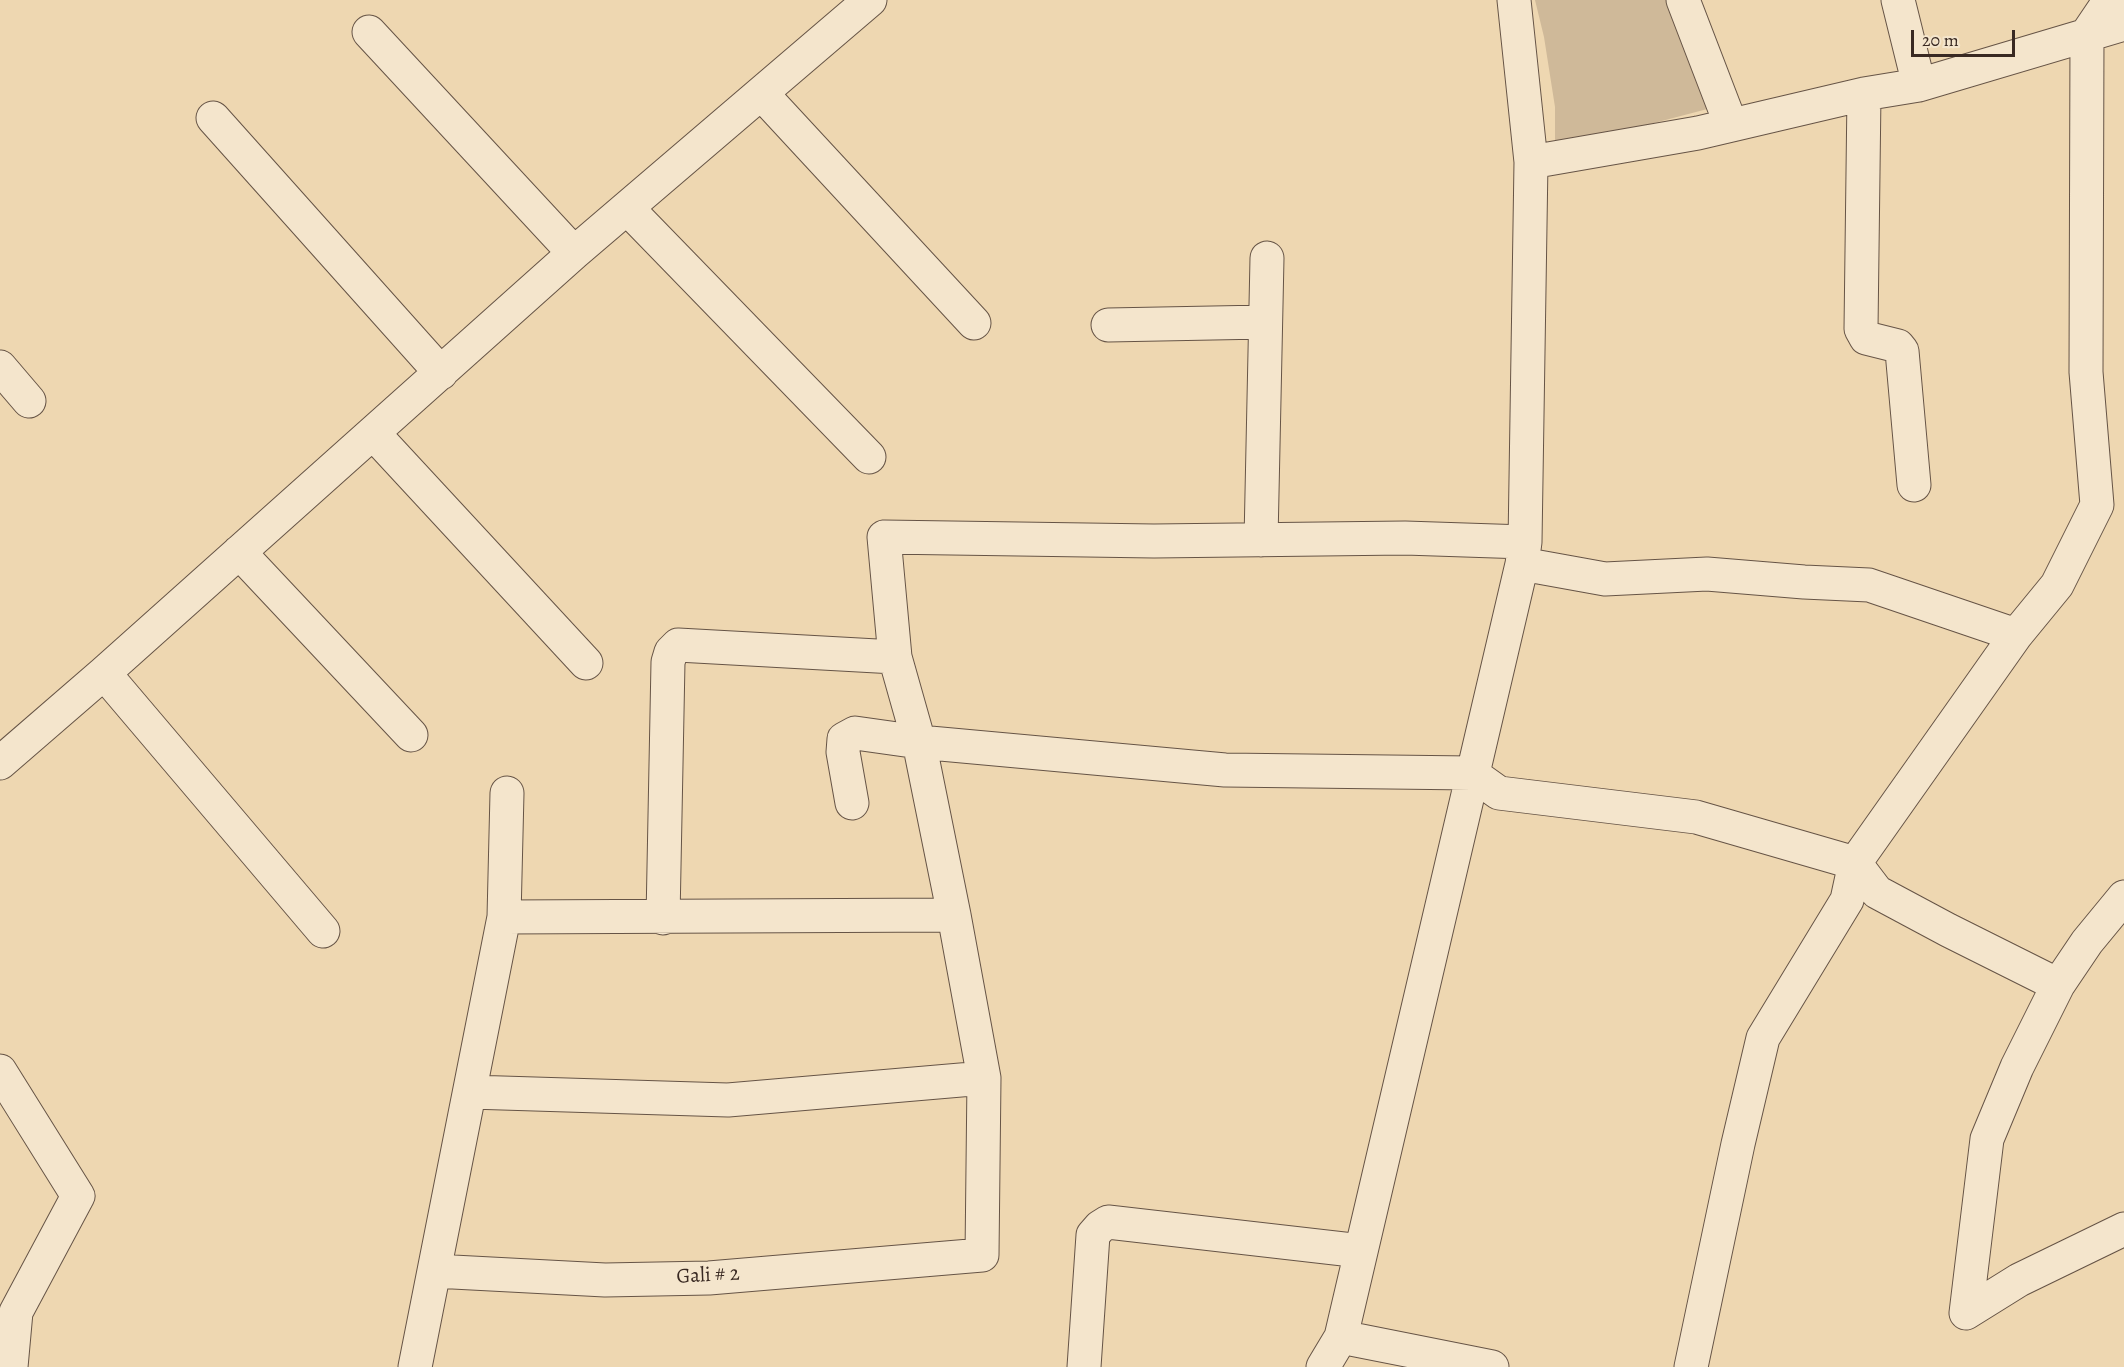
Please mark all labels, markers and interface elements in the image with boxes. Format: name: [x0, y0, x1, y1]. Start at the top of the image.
scale bar: [1914, 18, 2018, 56]
text: 20 m: [1922, 28, 1959, 52]
street label: Gali # 2: [676, 1262, 740, 1290]

